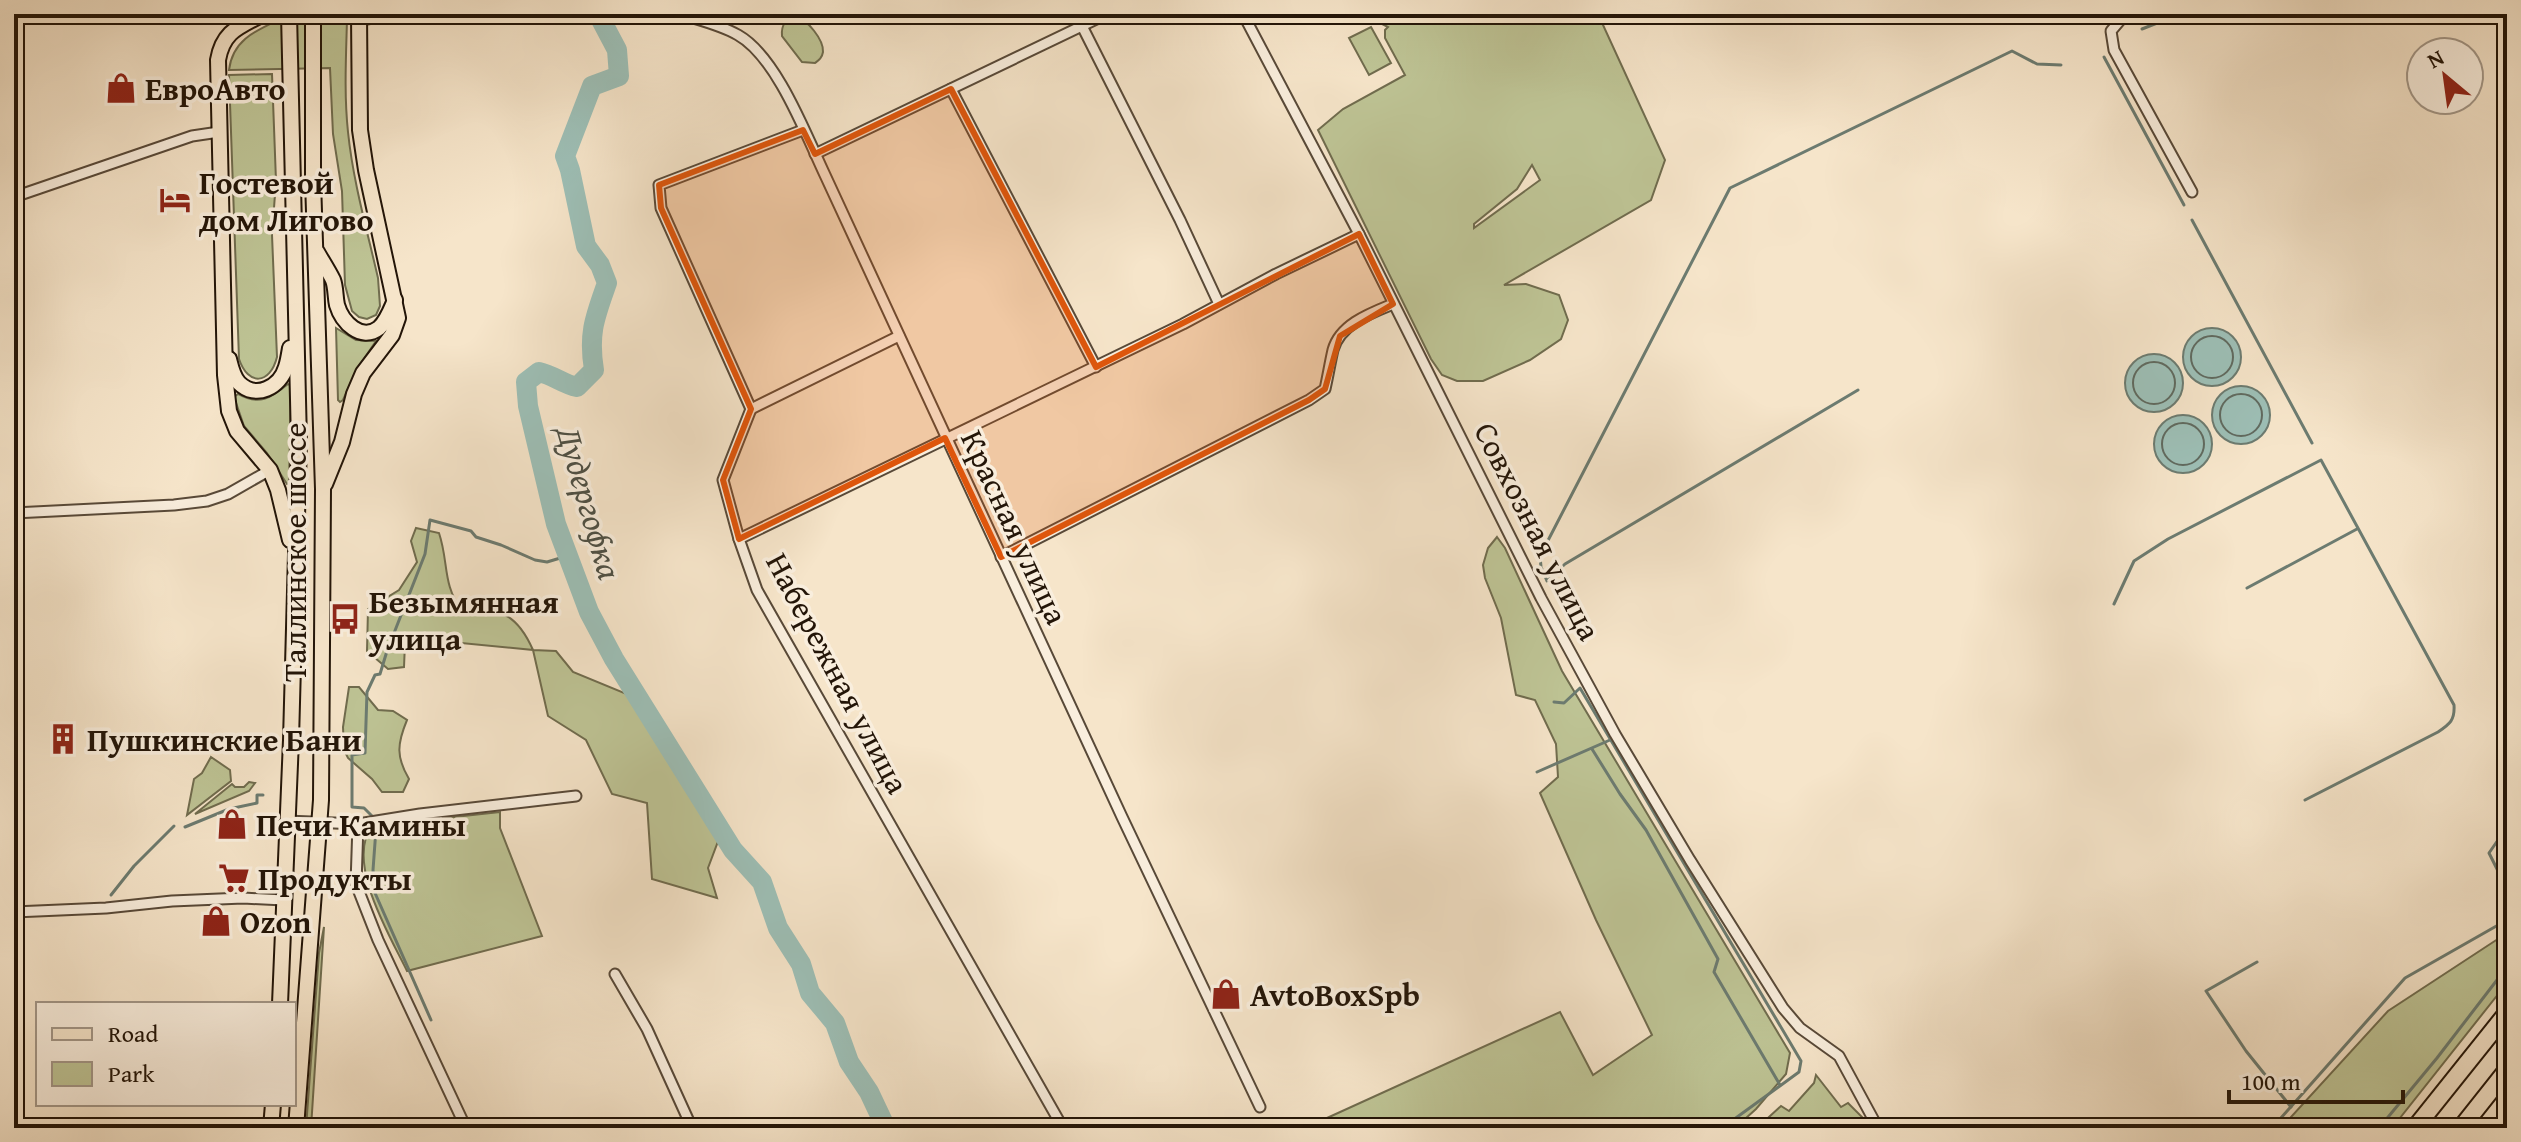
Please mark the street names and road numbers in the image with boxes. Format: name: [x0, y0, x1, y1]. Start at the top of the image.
street label: Совхозная улица: [1463, 414, 1614, 649]
street label: Таллинское шоссе: [271, 422, 318, 682]
street label: Красная улица: [949, 422, 1081, 633]
street label: Набережная улица: [755, 544, 922, 803]

